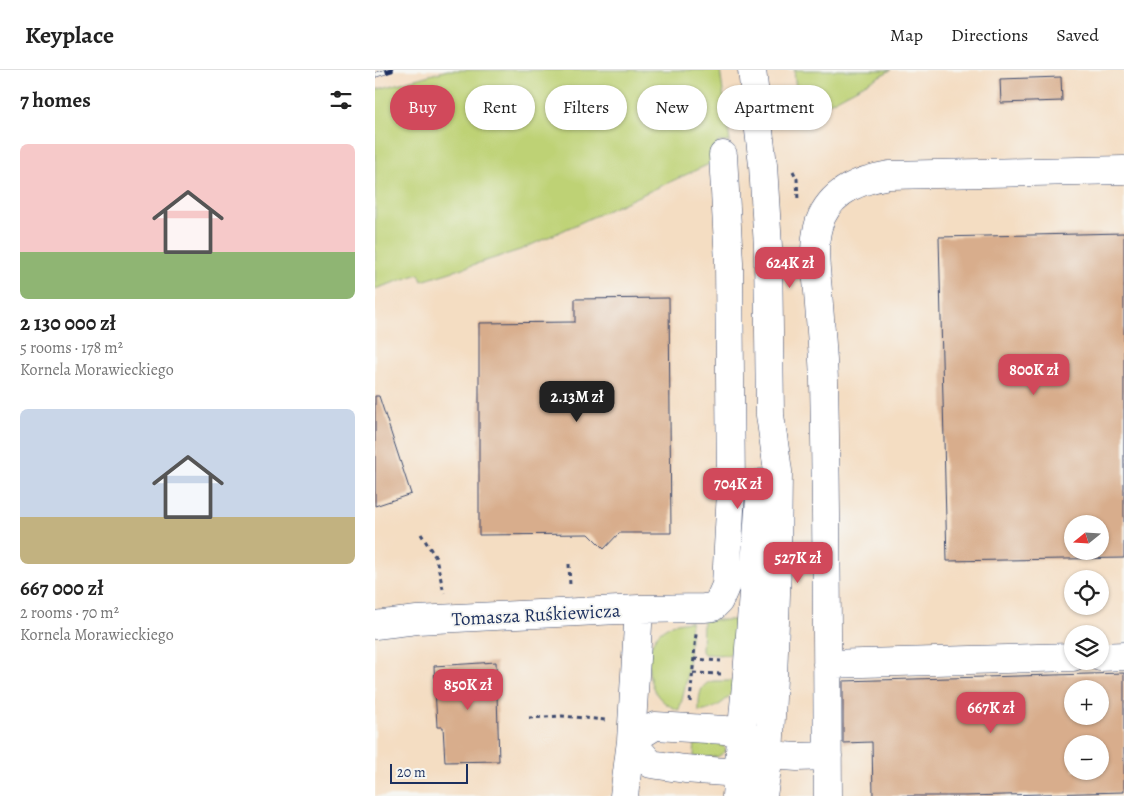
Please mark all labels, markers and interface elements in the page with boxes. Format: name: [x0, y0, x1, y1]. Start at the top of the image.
text: Keyplace: [25, 19, 114, 51]
text: Map: [890, 23, 923, 47]
text: Directions: [951, 23, 1028, 47]
text: Saved: [1056, 23, 1099, 47]
chip: Buy: [390, 85, 455, 130]
chip: Rent: [465, 85, 535, 130]
chip: Filters: [545, 85, 627, 130]
chip: New: [637, 85, 707, 130]
chip: Apartment: [717, 85, 832, 130]
text: 7 homes: [20, 86, 91, 114]
icon: filters: [327, 86, 355, 114]
icon: home: [143, 177, 233, 267]
pin: 624K zł: [744, 246, 836, 289]
text: 624K zł: [766, 252, 814, 274]
text: 2 130 000 zł: [20, 309, 116, 337]
text: 5 rooms · 178 m²: [20, 337, 123, 359]
pin: 800K zł: [988, 354, 1080, 396]
text: Kornela Morawieckiego: [20, 359, 174, 381]
text: 800K zł: [1009, 359, 1059, 381]
pin: 2.13M zł: [525, 380, 629, 423]
text: 2.13M zł: [550, 386, 604, 408]
icon: home: [143, 442, 233, 532]
pin: 704K zł: [692, 468, 784, 510]
text: 704K zł: [714, 473, 762, 495]
north arrow: [1064, 515, 1109, 560]
map controls: [1064, 515, 1109, 780]
pin: 527K zł: [752, 542, 844, 584]
text: 527K zł: [775, 547, 821, 569]
button: locate: [1064, 570, 1109, 615]
text: 667 000 zł: [20, 574, 104, 602]
street label: Tomasza Ruśkiewicza: [451, 598, 621, 632]
text: 2 rooms · 70 m²: [20, 602, 119, 624]
text: Kornela Morawieckiego: [20, 624, 174, 646]
button: layers: [1064, 625, 1109, 670]
pin: 850K zł: [422, 668, 514, 711]
text: 850K zł: [444, 674, 492, 696]
button: +: [1064, 680, 1109, 725]
pin: 667K zł: [945, 692, 1037, 734]
text: 667K zł: [967, 697, 1015, 719]
button: −: [1064, 735, 1109, 780]
scale bar: [390, 761, 467, 784]
text: 20 m: [397, 763, 426, 782]

